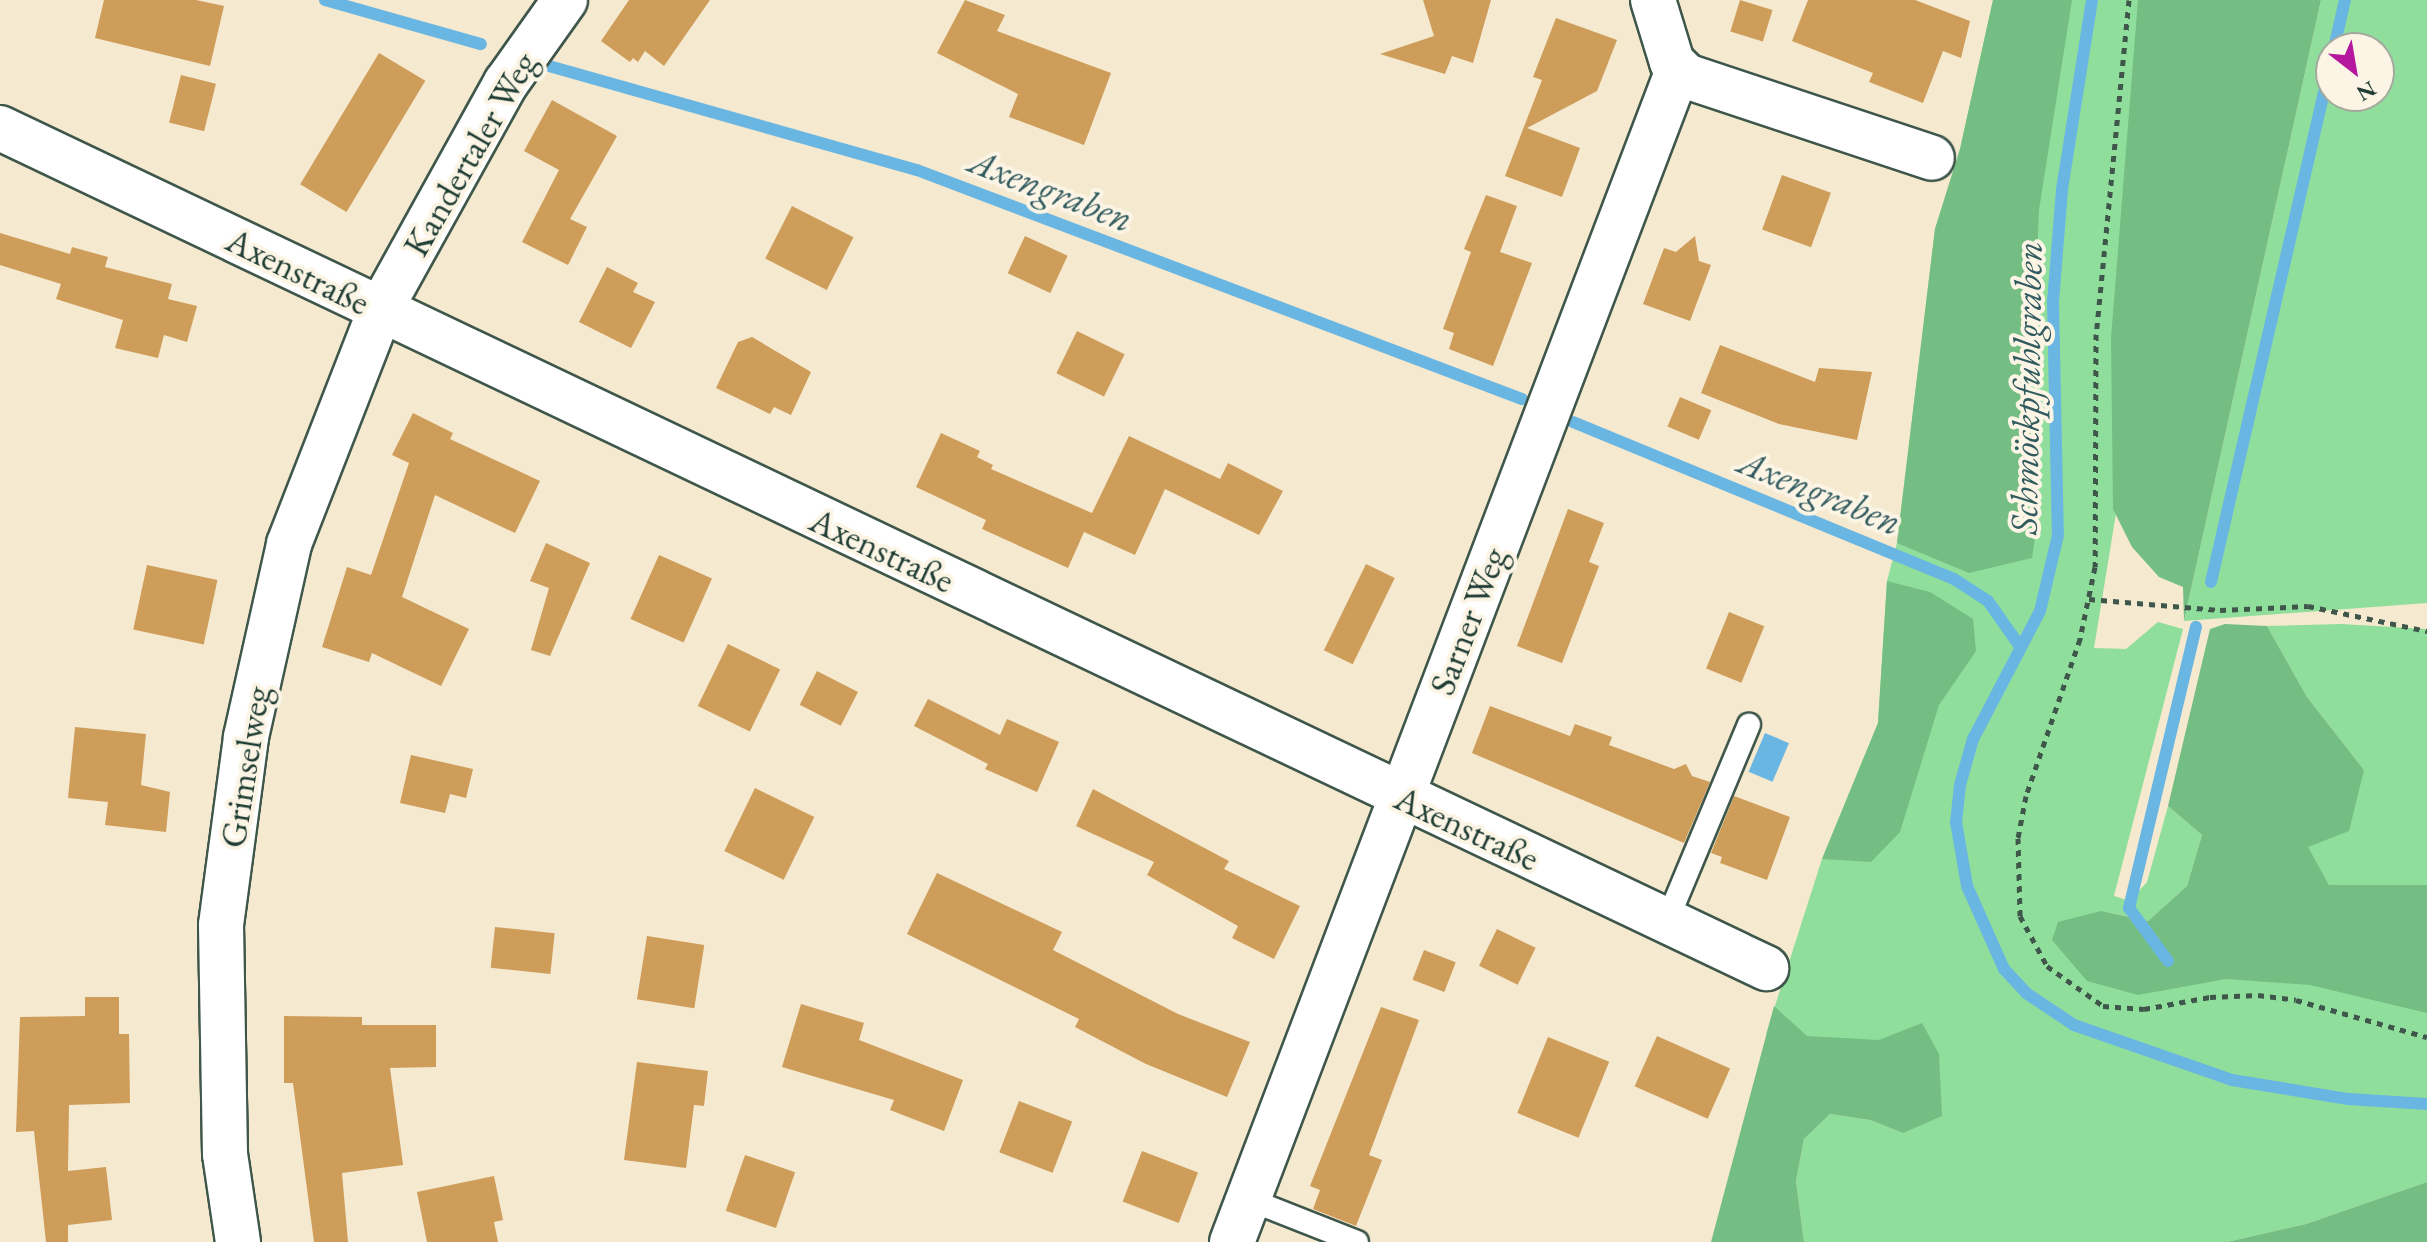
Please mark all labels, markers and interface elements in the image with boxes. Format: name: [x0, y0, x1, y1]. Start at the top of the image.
north arrow: [2315, 32, 2395, 112]
street label: Kandertaler Weg: [394, 44, 546, 264]
text: N: [2351, 74, 2382, 108]
water label: Axengraben: [963, 137, 1139, 241]
street label: Axenstraße: [219, 218, 377, 324]
water label: Schmöckpfuhlgraben: [2001, 241, 2051, 535]
water label: Axengraben: [1732, 438, 1908, 544]
street label: Axenstraße: [803, 498, 961, 602]
street label: Sarner Weg: [1420, 541, 1516, 701]
street label: Grimselweg: [211, 683, 279, 851]
street label: Axenstraße: [1388, 776, 1546, 880]

